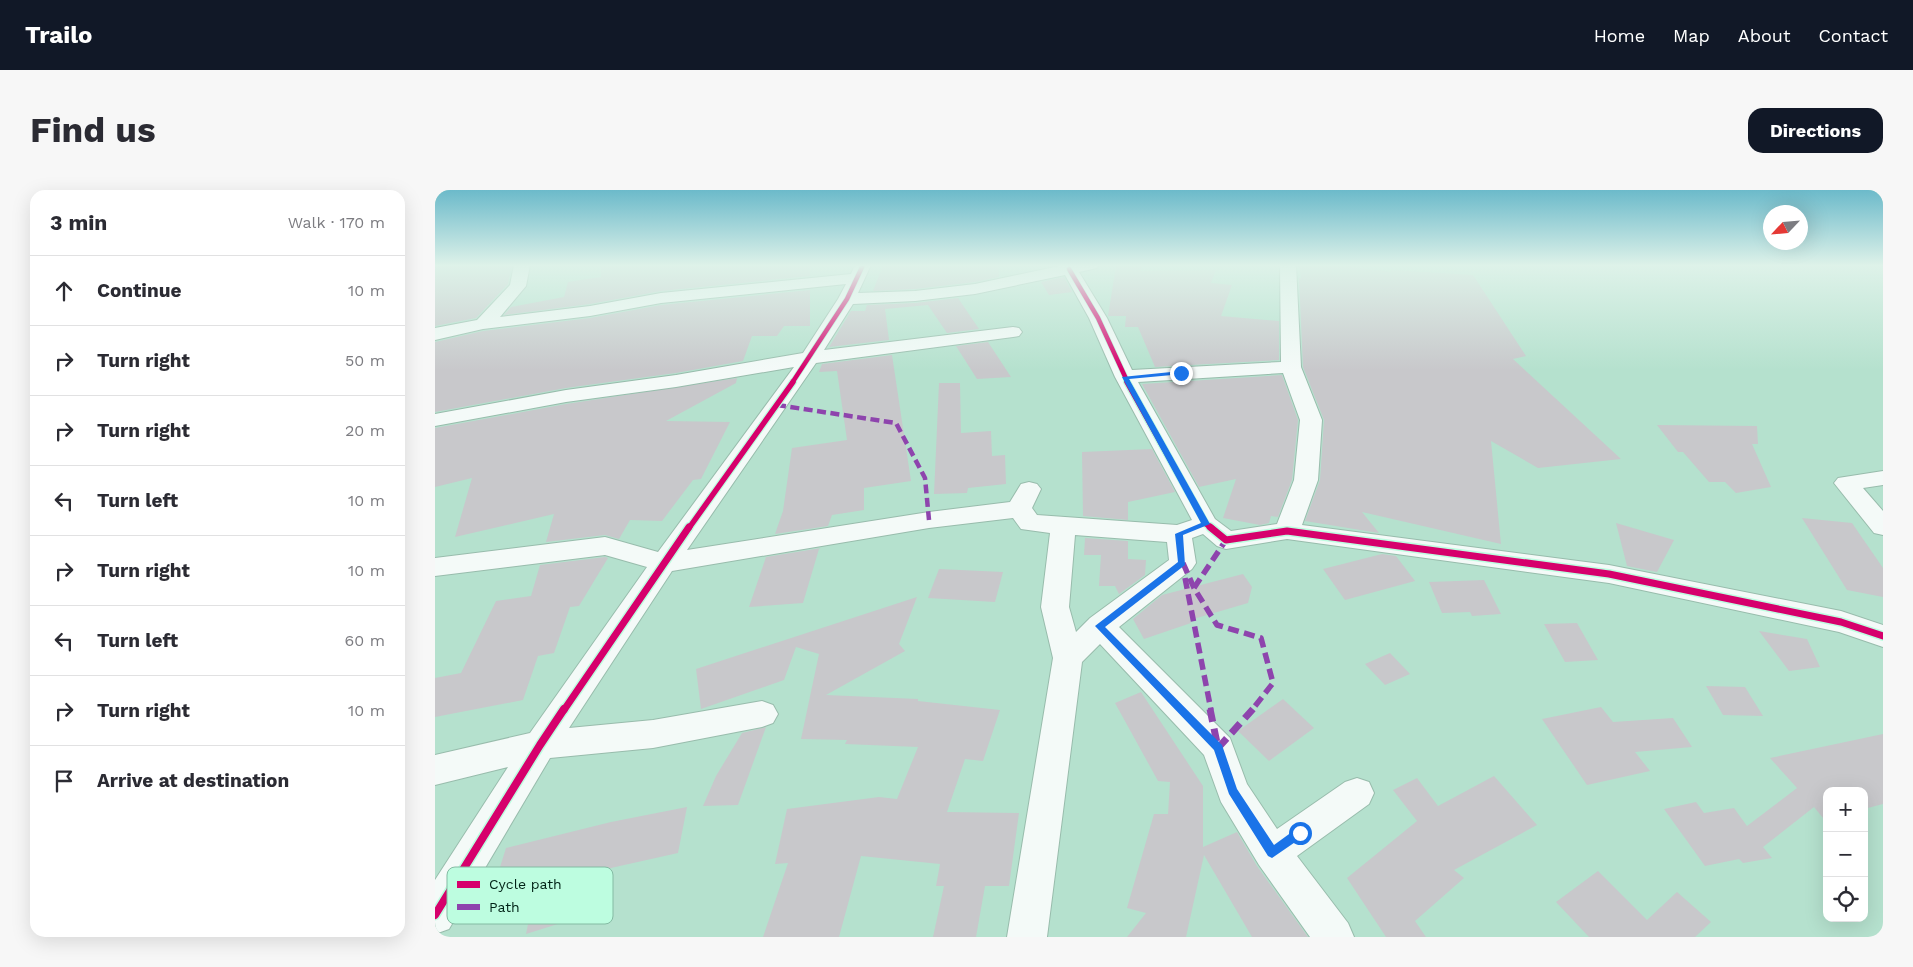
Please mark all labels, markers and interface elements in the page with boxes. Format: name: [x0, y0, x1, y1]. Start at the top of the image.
text: Trailo: [25, 21, 92, 49]
text: Home: [1594, 25, 1645, 46]
text: Map: [1673, 25, 1710, 46]
text: About: [1738, 25, 1790, 46]
text: Contact: [1818, 25, 1888, 46]
button: Directions: [1748, 108, 1883, 153]
text: Find us: [30, 109, 156, 151]
north arrow: [1763, 205, 1808, 250]
text: 3 min: [50, 210, 107, 235]
text: Walk · 170 m: [288, 213, 385, 232]
icon: ahead: [50, 277, 78, 305]
text: Continue: [97, 279, 181, 302]
text: 10 m: [348, 281, 385, 300]
icon: right: [50, 347, 78, 375]
text: Turn right: [97, 349, 190, 372]
text: 50 m: [345, 351, 385, 370]
route end: [1170, 362, 1193, 385]
icon: right: [50, 417, 78, 445]
text: Turn right: [97, 419, 190, 442]
text: 20 m: [345, 421, 385, 440]
icon: left: [50, 487, 78, 515]
text: Turn left: [97, 489, 178, 512]
text: 10 m: [348, 491, 385, 510]
icon: right: [50, 557, 78, 585]
text: Turn right: [97, 559, 190, 582]
text: 10 m: [348, 561, 385, 580]
icon: left: [50, 627, 78, 655]
text: Turn left: [97, 629, 178, 652]
text: 60 m: [345, 631, 385, 650]
icon: right: [50, 697, 78, 725]
text: Turn right: [97, 699, 190, 722]
text: 10 m: [348, 701, 385, 720]
icon: arrive: [50, 767, 78, 795]
text: Arrive at destination: [97, 769, 289, 792]
map controls: [1823, 787, 1868, 922]
button: +: [1823, 787, 1868, 832]
route start: [1289, 822, 1312, 845]
button: −: [1823, 832, 1868, 877]
legend: [447, 867, 613, 924]
text: Cycle path: [489, 876, 562, 892]
button: locate: [1823, 877, 1868, 922]
text: Path: [489, 899, 520, 915]

